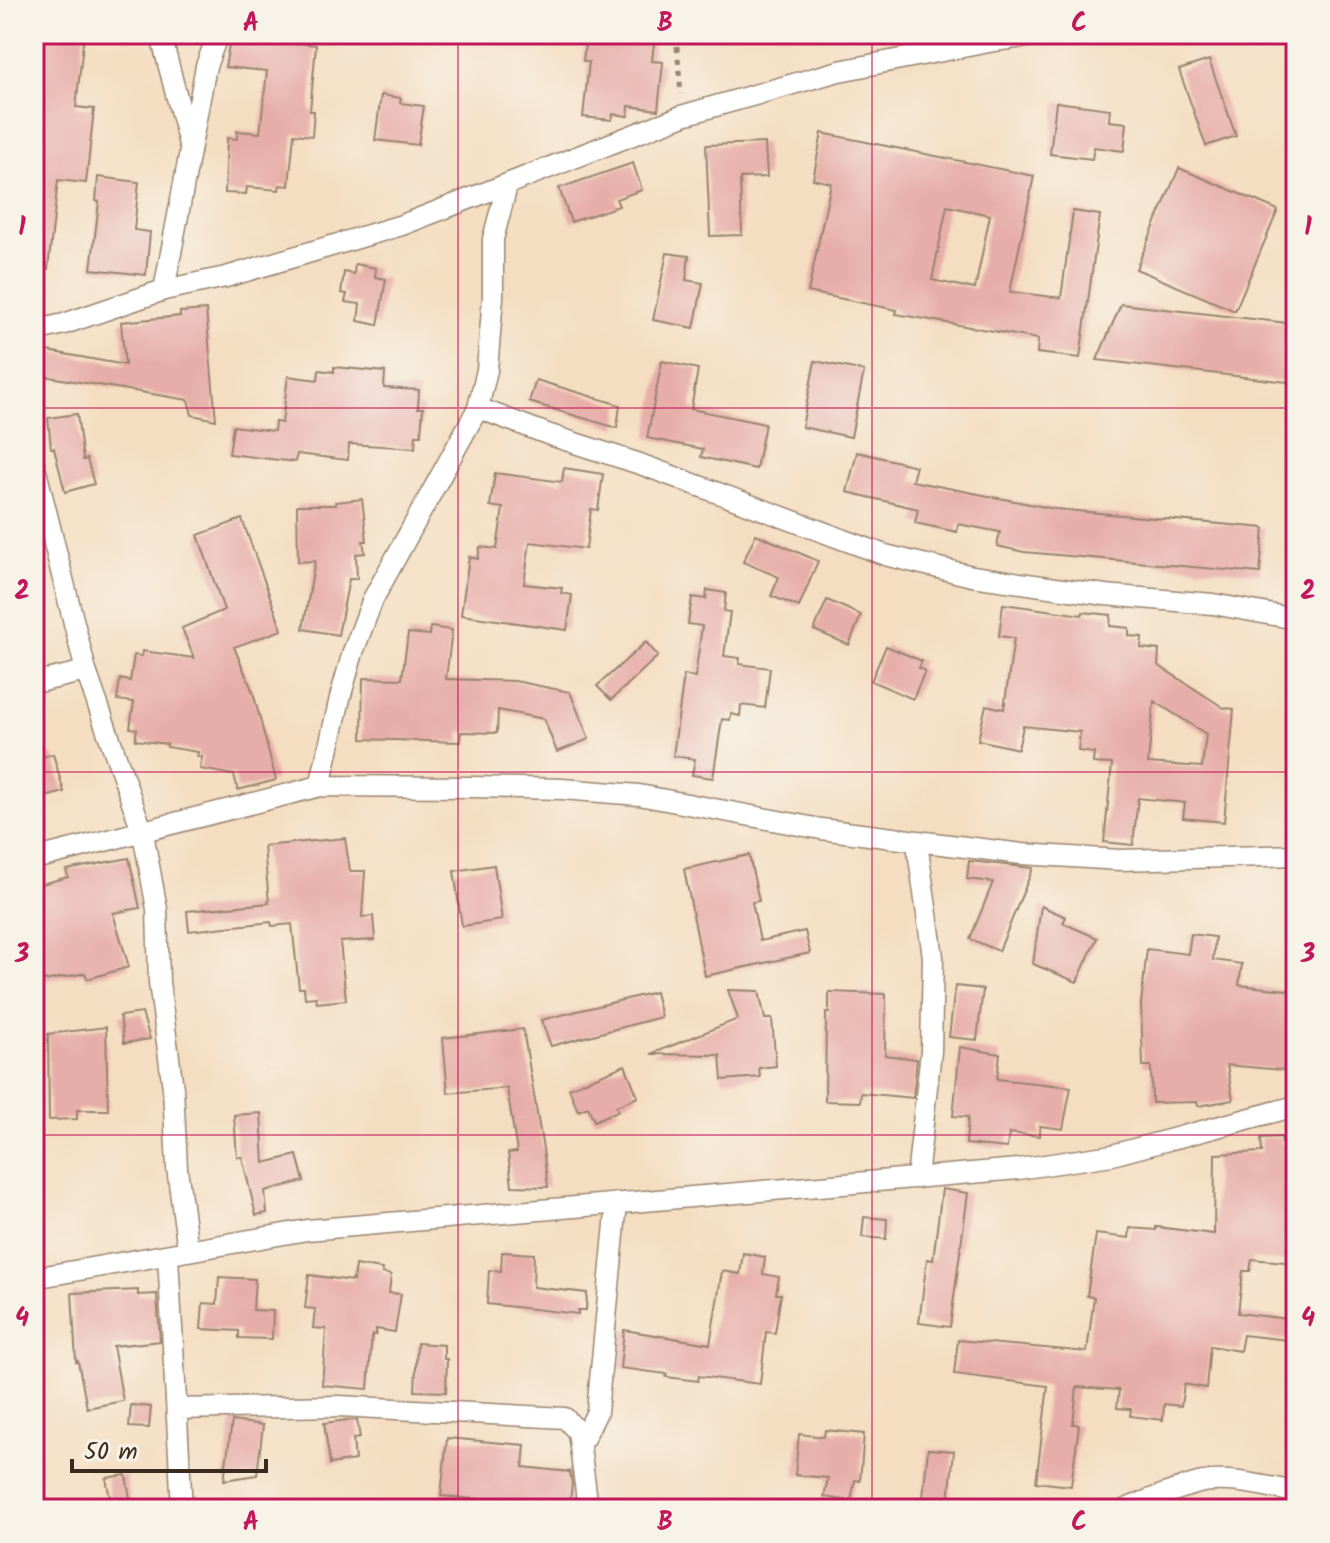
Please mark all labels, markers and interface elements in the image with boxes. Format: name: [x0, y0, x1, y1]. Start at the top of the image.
text: A: [243, 3, 259, 45]
text: B: [657, 3, 673, 45]
text: C: [1071, 3, 1087, 45]
text: 1: [18, 207, 26, 249]
text: 1: [1304, 207, 1312, 249]
text: 2: [14, 571, 30, 613]
text: 2: [1300, 571, 1316, 613]
text: 3: [14, 934, 29, 976]
text: 3: [1300, 934, 1315, 976]
text: 4: [15, 1298, 29, 1340]
text: 4: [1301, 1298, 1315, 1340]
scale bar: [72, 1423, 266, 1473]
text: 50 m: [84, 1433, 138, 1472]
text: A: [243, 1502, 259, 1543]
text: B: [657, 1502, 673, 1543]
text: C: [1071, 1502, 1087, 1543]

